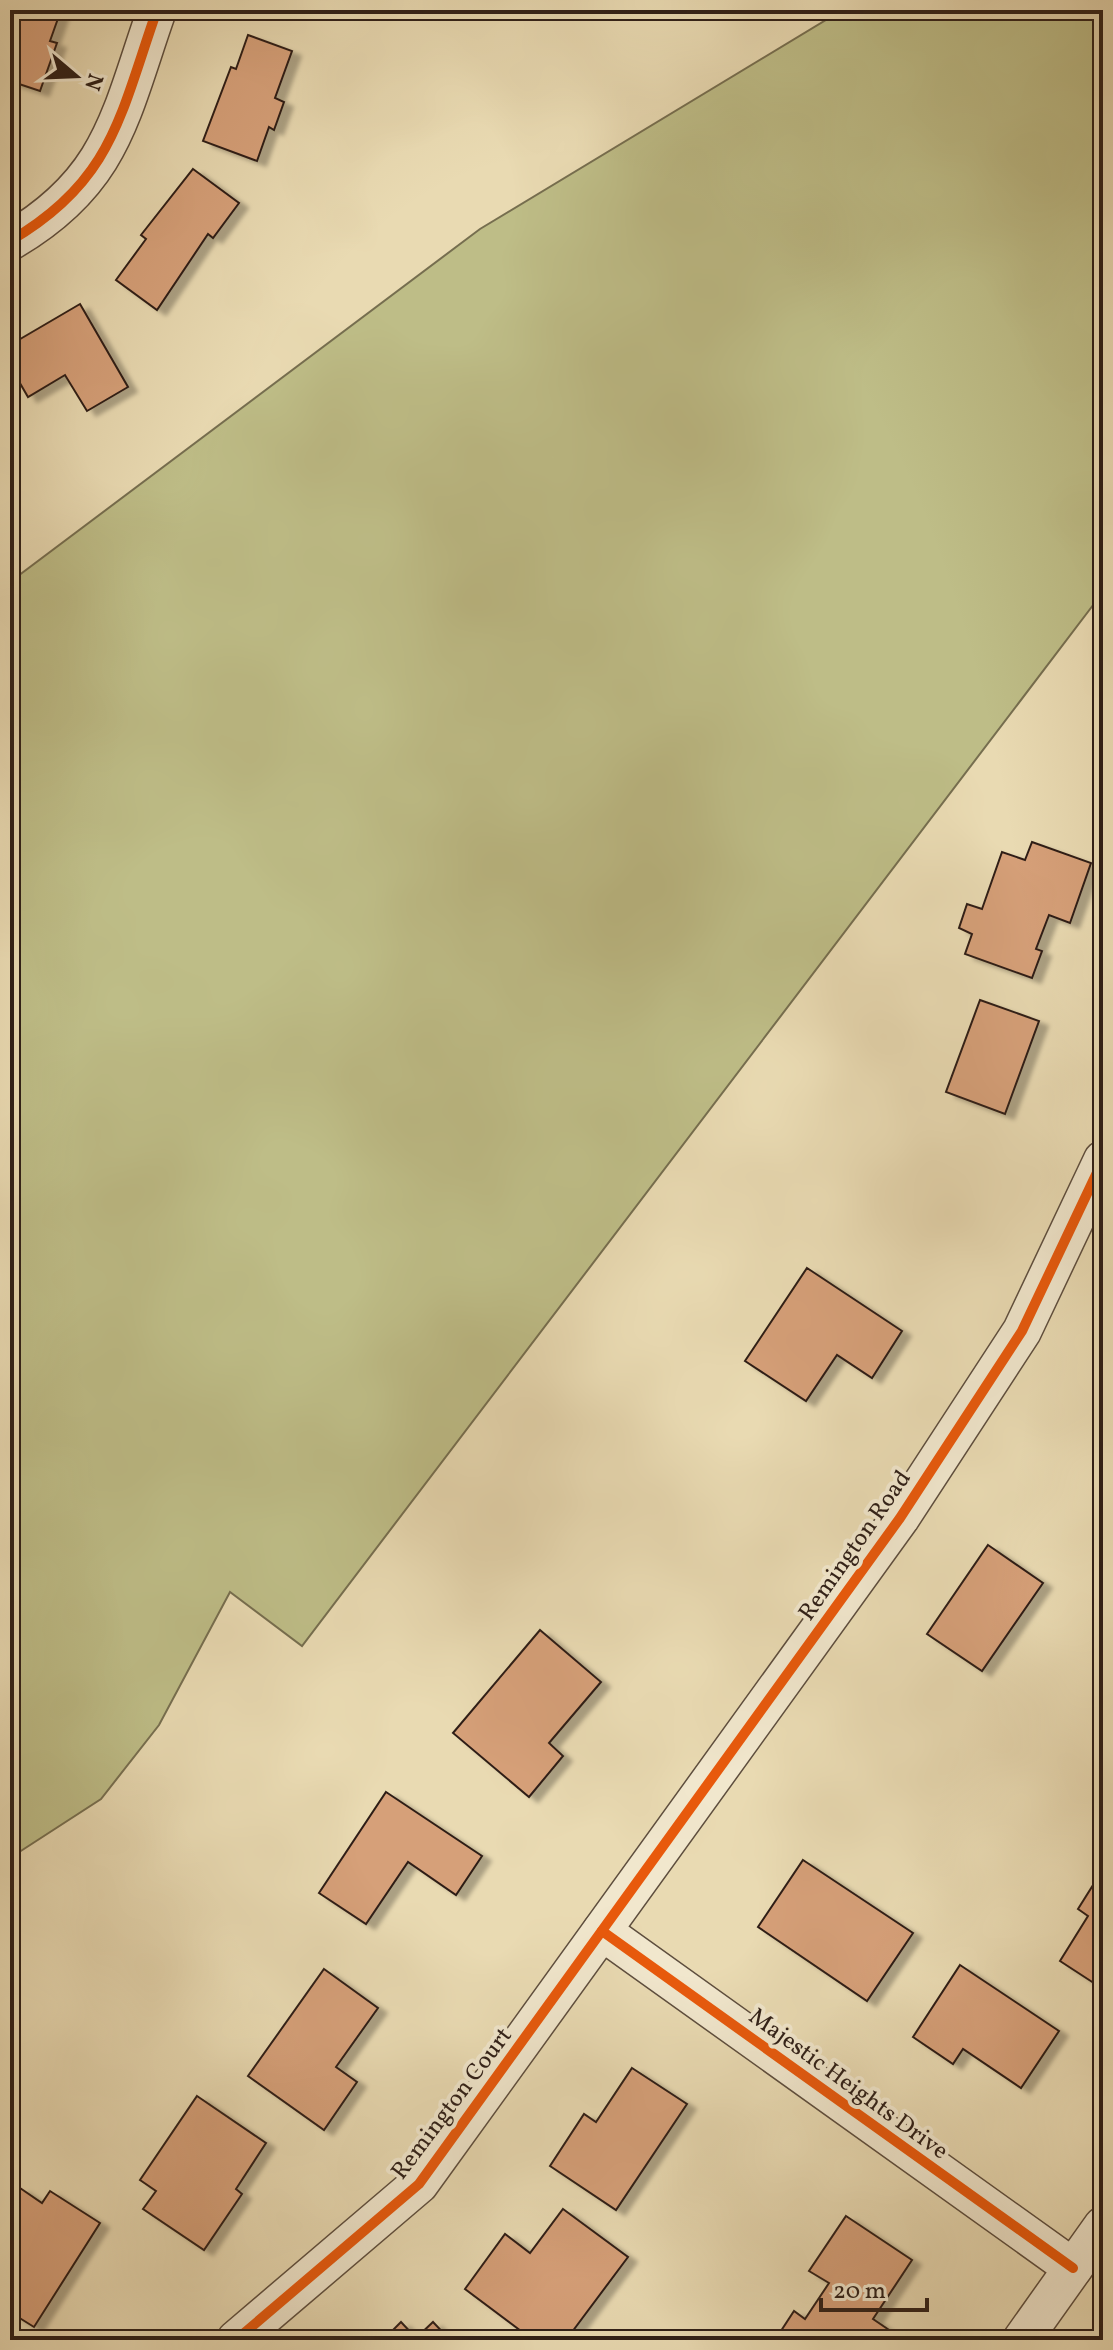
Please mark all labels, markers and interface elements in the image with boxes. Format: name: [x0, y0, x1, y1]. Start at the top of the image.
north arrow: [36, 36, 116, 116]
text: N: [75, 69, 110, 94]
street label: Remington Road: [791, 1464, 920, 1628]
street label: Majestic Heights Drive: [741, 2001, 955, 2169]
street label: Remington Court: [384, 2021, 521, 2187]
scale bar: [821, 2262, 927, 2312]
text: 20 m: [833, 2275, 886, 2309]

